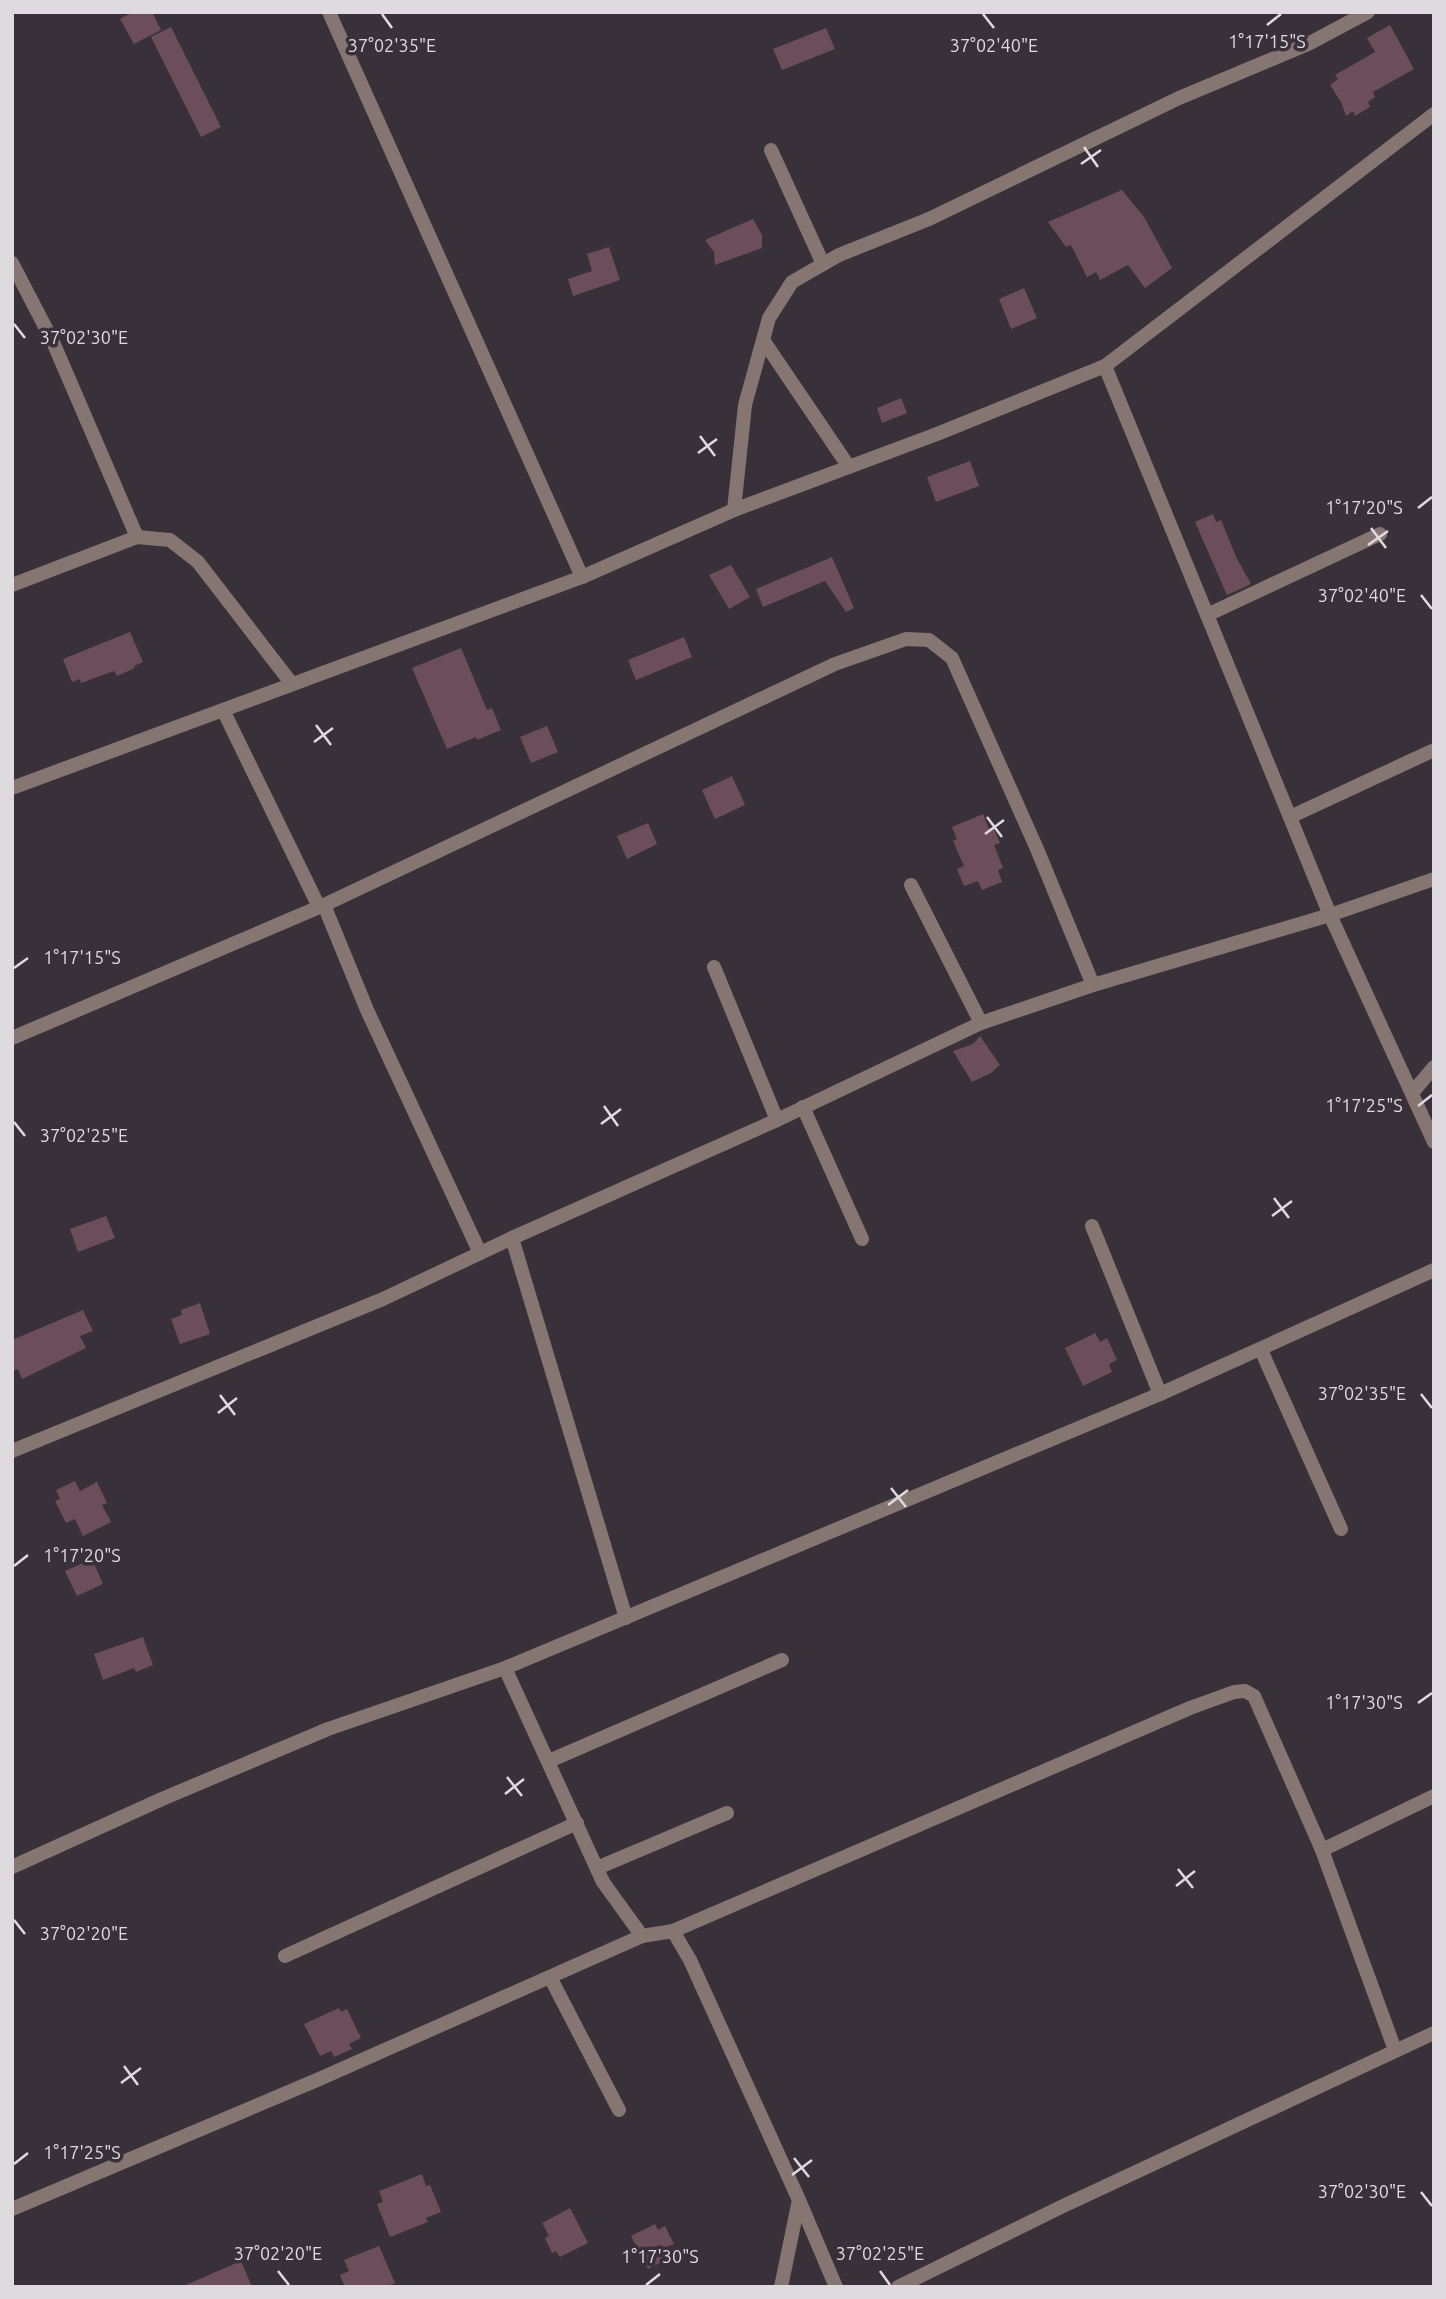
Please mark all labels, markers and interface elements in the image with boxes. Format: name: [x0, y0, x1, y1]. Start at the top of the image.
text: 1°17'15"S: [1228, 31, 1306, 51]
text: 37°02'35"E: [348, 35, 436, 55]
text: 37°02'40"E: [950, 35, 1038, 55]
text: 37°02'30"E: [40, 327, 128, 347]
text: 1°17'20"S: [1325, 497, 1403, 517]
text: 37°02'40"E: [1318, 585, 1406, 605]
text: 1°17'15"S: [43, 947, 121, 967]
text: 1°17'25"S: [1325, 1095, 1403, 1115]
text: 37°02'25"E: [40, 1125, 128, 1145]
text: 37°02'35"E: [1318, 1383, 1406, 1403]
text: 1°17'20"S: [43, 1545, 121, 1565]
text: 1°17'30"S: [1325, 1692, 1403, 1712]
text: 37°02'20"E: [40, 1923, 128, 1943]
text: 1°17'25"S: [43, 2142, 121, 2162]
text: 37°02'30"E: [1318, 2181, 1406, 2201]
text: 37°02'20"E: [234, 2243, 322, 2263]
text: 37°02'25"E: [836, 2243, 924, 2263]
text: 1°17'30"S: [621, 2246, 699, 2266]

